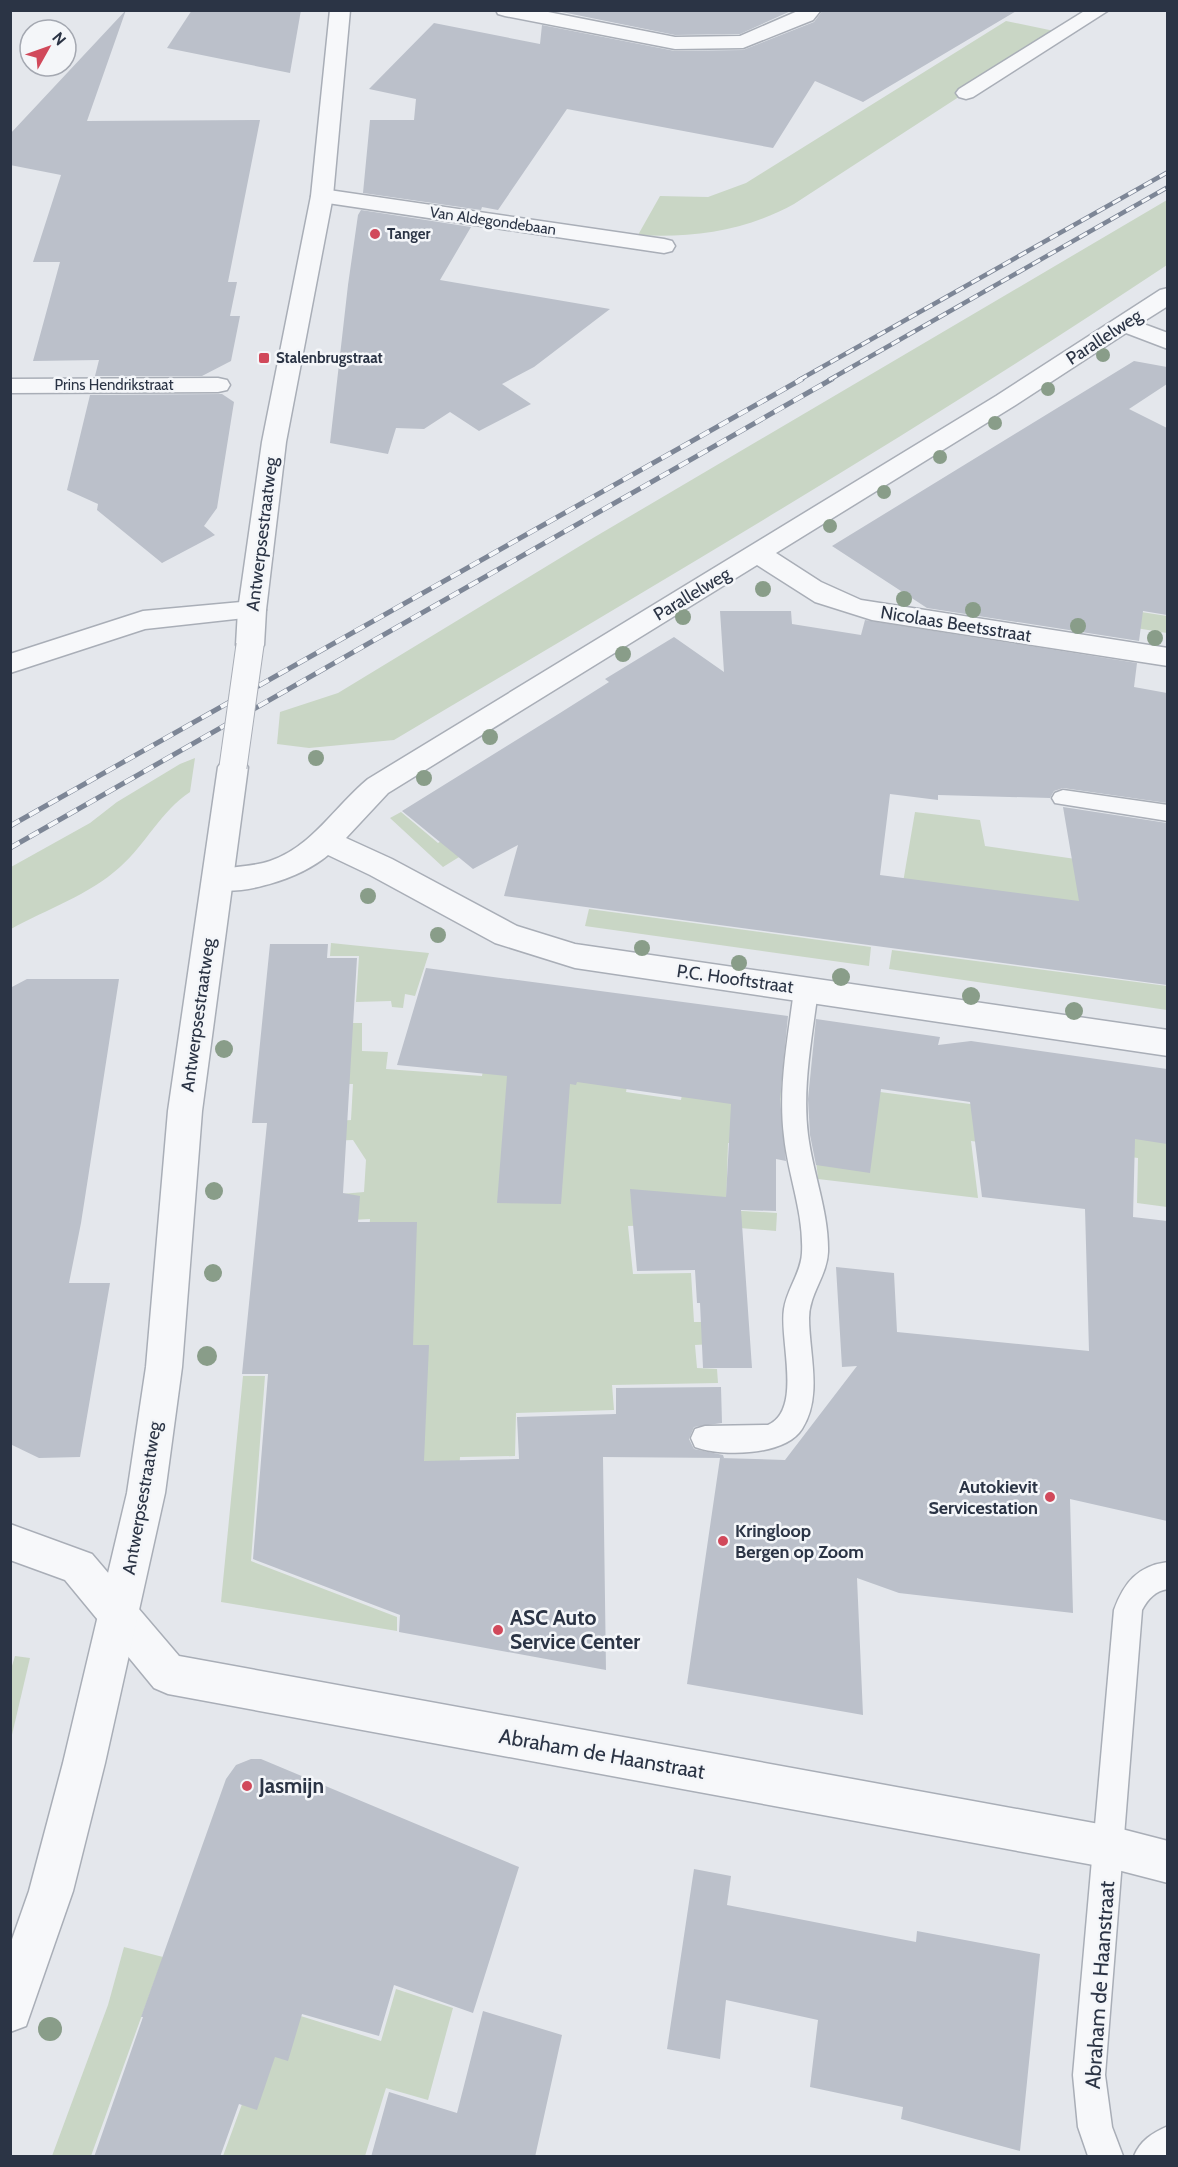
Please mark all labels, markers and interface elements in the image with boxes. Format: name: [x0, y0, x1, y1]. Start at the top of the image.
north arrow: [18, 18, 78, 78]
text: N: [48, 28, 70, 49]
street label: Van Aldegondebaan: [429, 203, 557, 239]
place label: Tanger: [387, 225, 430, 243]
marker: Tanger: [368, 227, 382, 241]
street label: Parallelweg: [1062, 304, 1147, 370]
place label: Stalenbrugstraat: [276, 349, 383, 367]
marker: Stalenbrugstraat: [257, 351, 271, 365]
street label: Prins Hendrikstraat: [55, 376, 173, 394]
street label: Antwerpsestraatweg: [242, 455, 282, 612]
street label: Parallelweg: [650, 562, 735, 626]
street label: Nicolaas Beetsstraat: [879, 601, 1033, 647]
street label: Antwerpsestraatweg: [176, 936, 220, 1093]
street label: P.C. Hooftstraat: [675, 960, 795, 998]
street label: Antwerpsestraatweg: [118, 1419, 166, 1576]
place label: Autokievit Servicestation: [928, 1476, 1038, 1519]
marker: Autokievit Servicestation: [1043, 1490, 1057, 1504]
place label: Kringloop Bergen op Zoom: [735, 1520, 864, 1563]
marker: Kringloop Bergen op Zoom: [716, 1534, 730, 1548]
place label: ASC Auto Service Center: [510, 1605, 640, 1654]
marker: ASC Auto Service Center: [491, 1623, 505, 1637]
street label: Abraham de Haanstraat: [497, 1723, 707, 1784]
place label: Jasmijn: [258, 1773, 324, 1798]
marker: Jasmijn: [240, 1779, 254, 1793]
street label: Abraham de Haanstraat: [1080, 1880, 1119, 2090]

